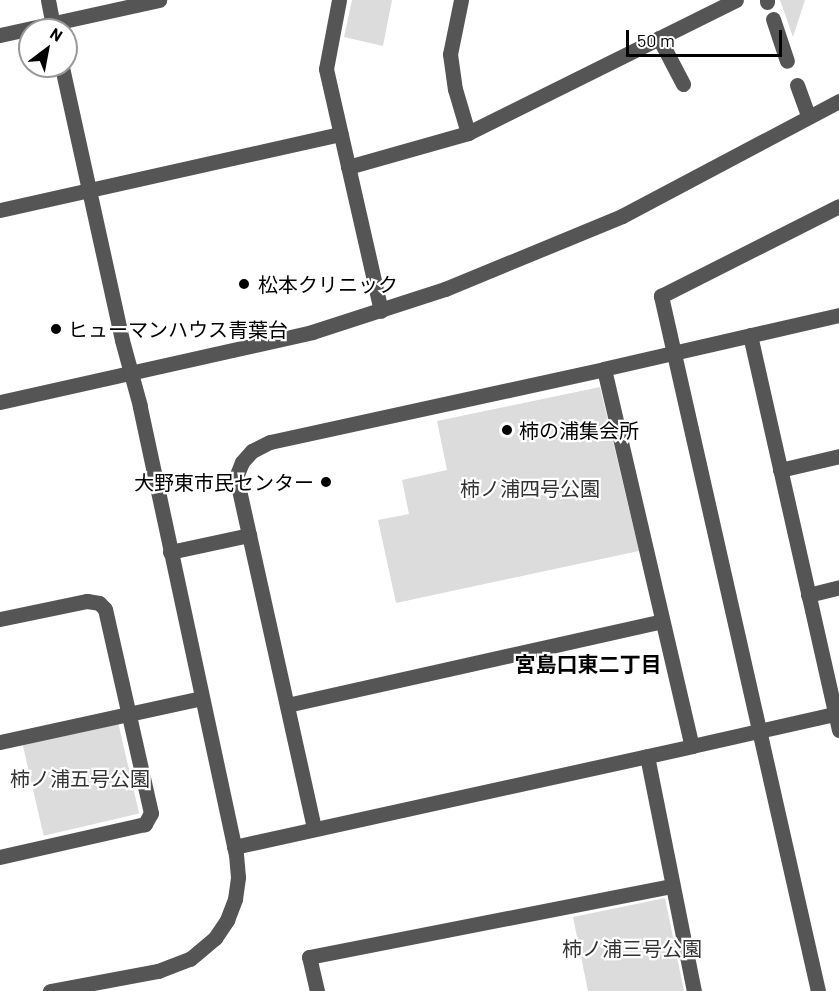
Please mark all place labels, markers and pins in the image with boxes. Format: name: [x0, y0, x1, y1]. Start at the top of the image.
place label: 松本クリニック: [258, 272, 398, 296]
marker: 松本クリニック: [235, 275, 253, 293]
place label: ヒューマンハウス青葉台: [68, 317, 288, 341]
marker: ヒューマンハウス青葉台: [49, 322, 63, 336]
place label: 柿の浦集会所: [519, 418, 639, 442]
marker: 柿の浦集会所: [500, 423, 514, 437]
place label: 大野東市民センター: [134, 470, 314, 494]
marker: 大野東市民センター: [319, 475, 333, 489]

